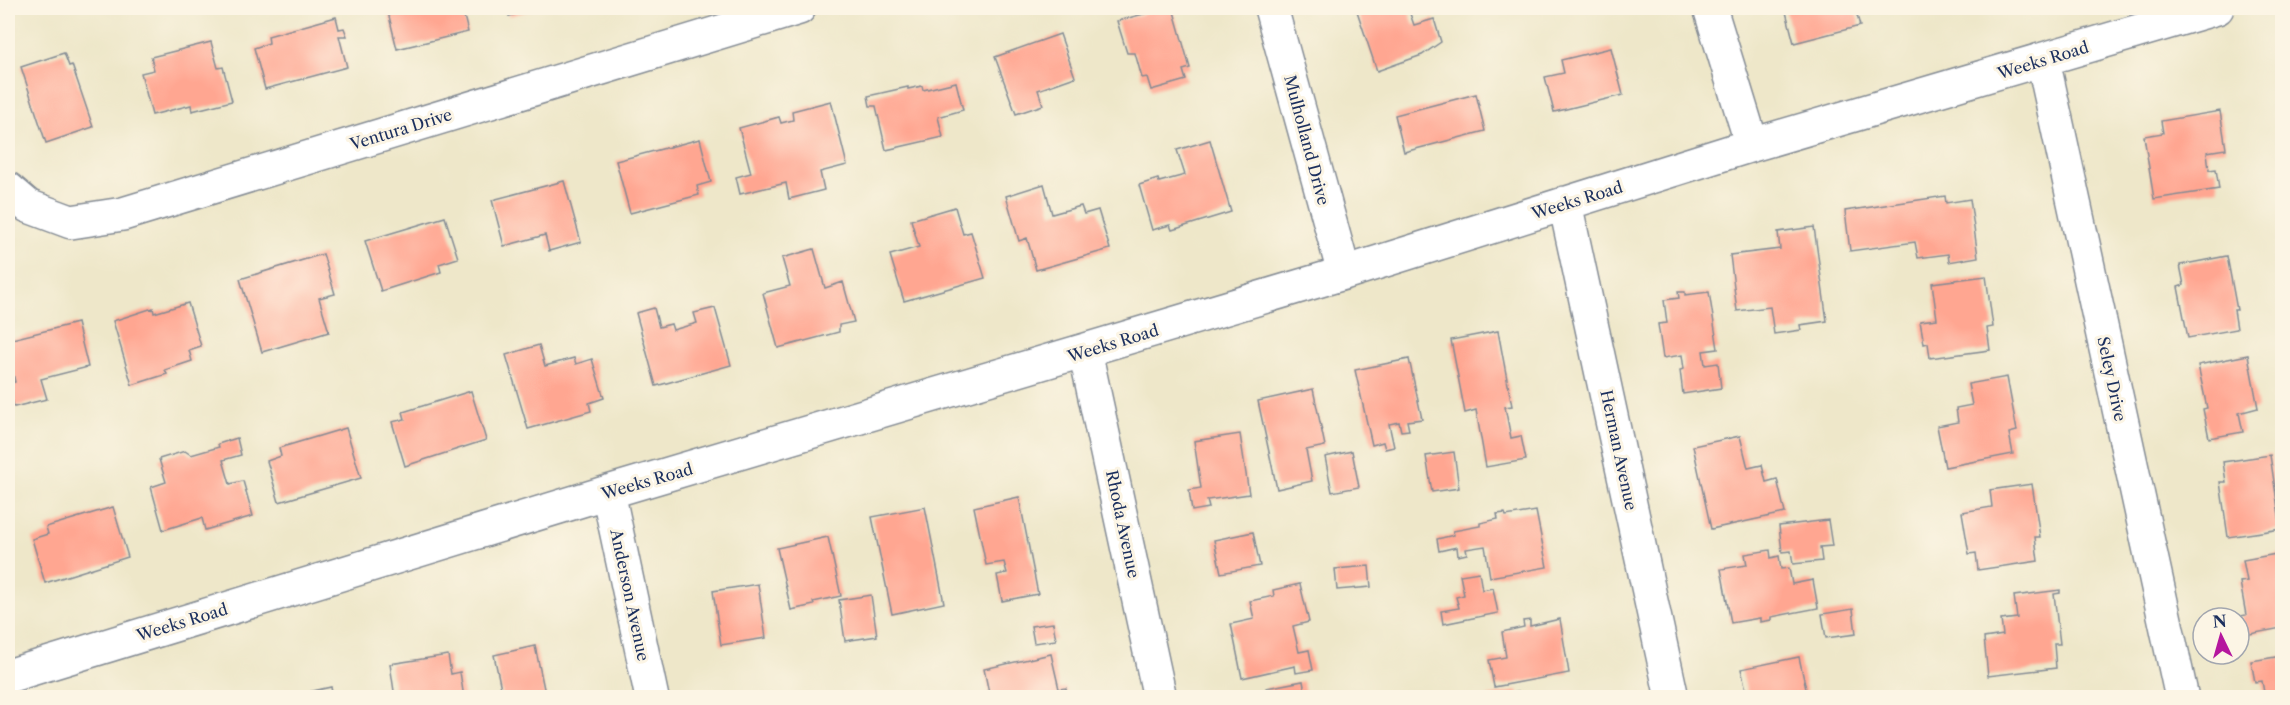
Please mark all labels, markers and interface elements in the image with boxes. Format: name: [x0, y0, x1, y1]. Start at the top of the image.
street label: Weeks Road: [1994, 37, 2091, 84]
street label: Mulholland Drive: [1280, 73, 1334, 207]
street label: Ventura Drive: [347, 104, 454, 154]
street label: Weeks Road: [1528, 177, 1625, 224]
street label: Weeks Road: [1064, 320, 1161, 367]
street label: Seley Drive: [2093, 335, 2131, 423]
street label: Herman Avenue: [1596, 388, 1642, 512]
street label: Weeks Road: [598, 458, 695, 504]
street label: Rhoda Avenue: [1102, 468, 1144, 580]
street label: Anderson Avenue: [606, 526, 654, 663]
street label: Weeks Road: [133, 599, 230, 646]
north arrow: [2191, 606, 2251, 666]
text: N: [2212, 610, 2228, 632]

